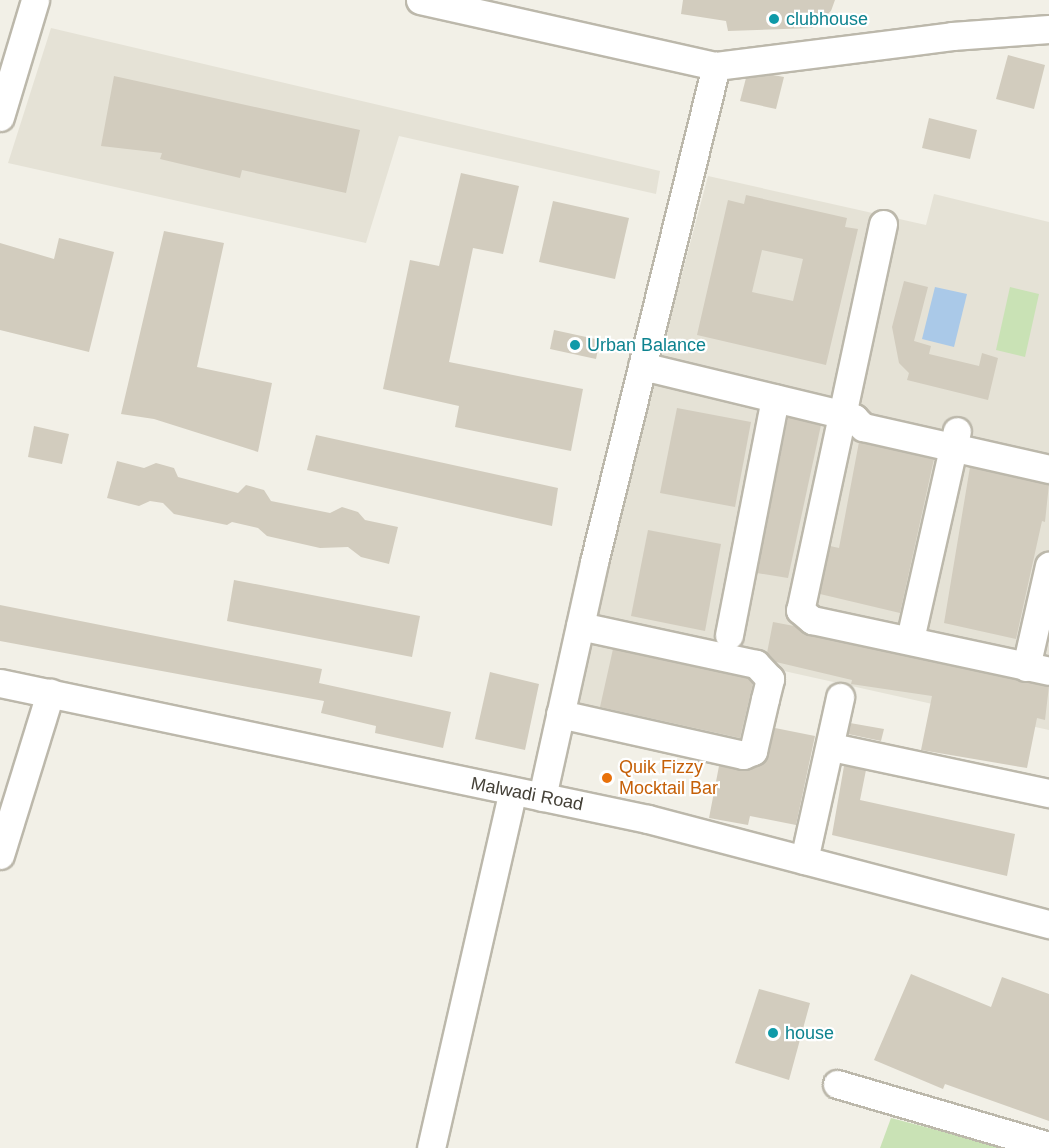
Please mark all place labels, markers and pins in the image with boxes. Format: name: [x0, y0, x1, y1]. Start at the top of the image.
place label: clubhouse: [786, 8, 868, 30]
marker: clubhouse: [767, 12, 781, 26]
place label: Urban Balance: [587, 334, 706, 356]
marker: Urban Balance: [568, 338, 582, 352]
place label: Quik Fizzy Mocktail Bar: [619, 757, 718, 800]
marker: Quik Fizzy Mocktail Bar: [600, 771, 614, 785]
place label: house: [785, 1022, 834, 1044]
marker: house: [766, 1026, 780, 1040]

